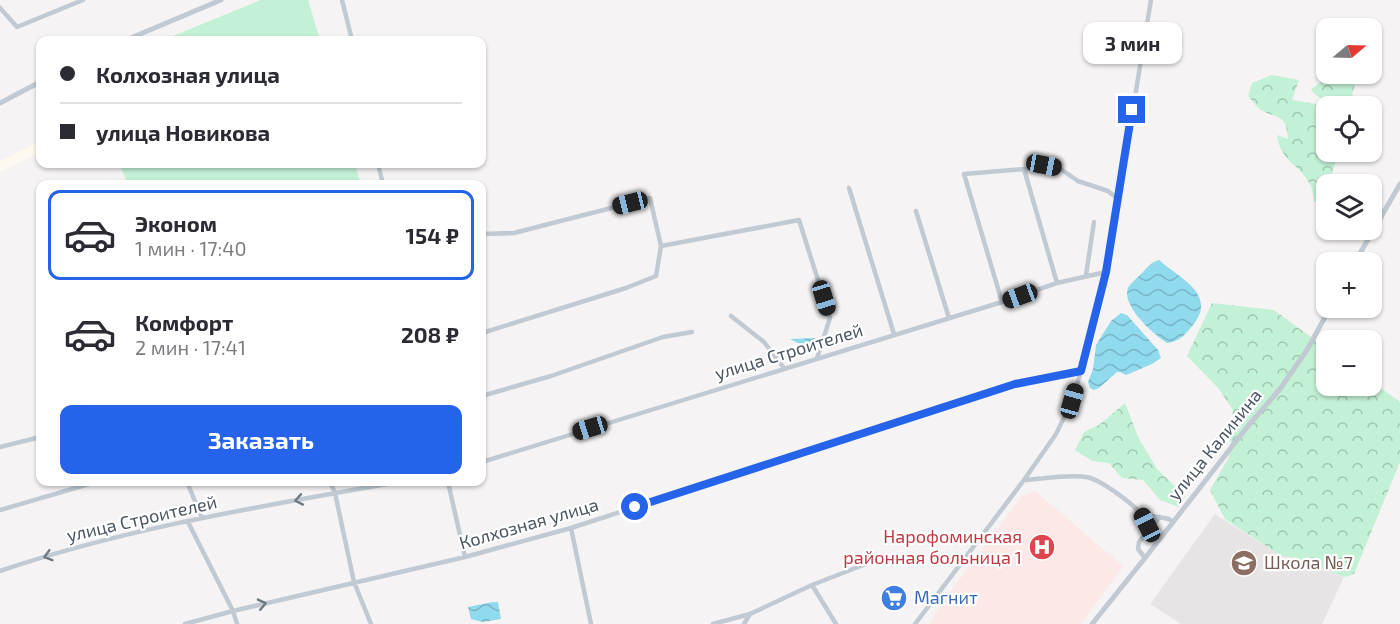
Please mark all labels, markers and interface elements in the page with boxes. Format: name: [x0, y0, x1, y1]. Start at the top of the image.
north arrow: [1316, 18, 1382, 84]
map controls: [1316, 18, 1382, 396]
callout: 3 мин: [1082, 23, 1182, 65]
text: 3 мин: [1105, 31, 1160, 55]
text: Колхозная улица: [96, 61, 280, 87]
route end: [1118, 96, 1145, 123]
button: locate: [1316, 96, 1382, 162]
text: улица Новикова: [96, 119, 270, 145]
car: [1025, 153, 1063, 177]
button: layers: [1316, 174, 1382, 240]
car: [610, 190, 650, 216]
icon: car: [63, 208, 117, 262]
text: Эконом: [135, 210, 217, 236]
text: 154 ₽: [406, 222, 459, 248]
text: 1 мин · 17:40: [135, 236, 247, 260]
button: +: [1316, 252, 1382, 318]
car: [810, 278, 838, 318]
car: [1000, 281, 1040, 311]
icon: car: [63, 307, 117, 361]
text: Комфорт: [135, 309, 233, 335]
street label: улица Строителей: [712, 318, 865, 384]
text: 208 ₽: [401, 321, 459, 347]
button: −: [1316, 330, 1382, 396]
text: 2 мин · 17:41: [135, 335, 246, 359]
car: [1058, 381, 1086, 421]
street label: улица Калинина: [1163, 384, 1266, 505]
button: Заказать: [60, 405, 462, 474]
car: [570, 414, 610, 442]
street label: улица Строителей: [65, 490, 219, 546]
one-way arrow: [295, 493, 305, 506]
street label: Колхозная улица: [457, 493, 601, 553]
route start: [621, 493, 648, 520]
car: [1131, 505, 1163, 545]
place label: Нарофоминская районная больница 1: [843, 525, 1022, 568]
hospital icon: Нарофоминская районная больница 1: [1027, 532, 1057, 562]
school or university icon: Школа №7: [1229, 548, 1259, 578]
one-way arrow: [43, 549, 54, 561]
place label: Школа №7: [1264, 551, 1353, 573]
supermarket icon: Магнит: [879, 583, 909, 613]
place label: Магнит: [914, 586, 978, 608]
one-way arrow: [257, 598, 267, 611]

